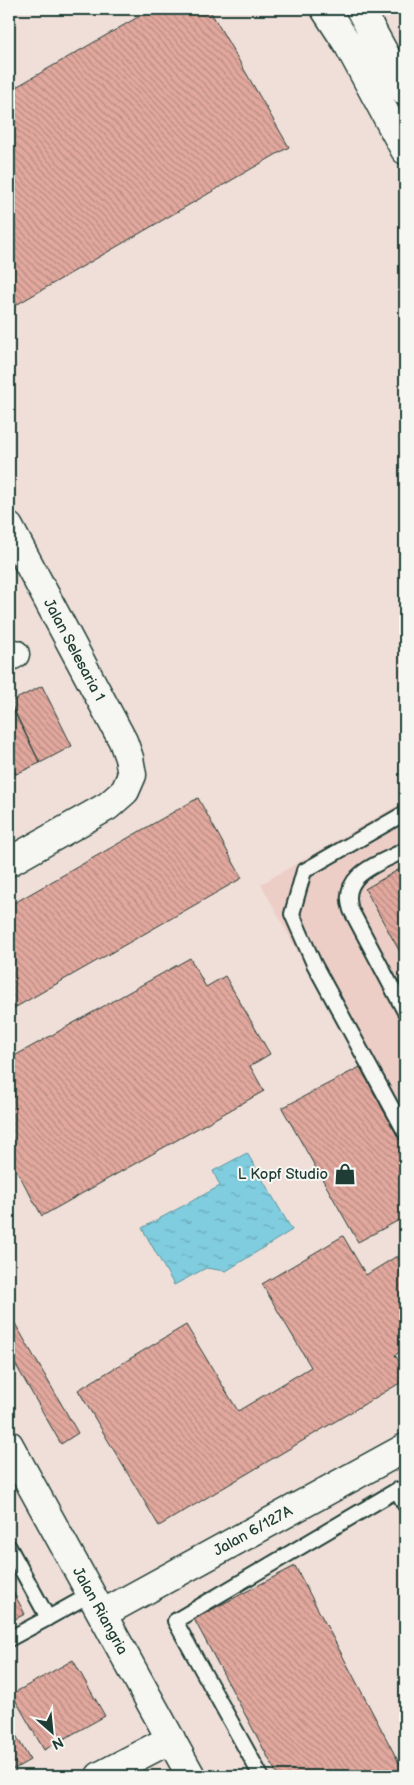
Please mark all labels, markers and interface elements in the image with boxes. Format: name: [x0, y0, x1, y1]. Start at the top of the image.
street label: Jalan Selesaria 1: [39, 596, 109, 704]
shop icon: L Kopf Studio: [332, 1161, 358, 1187]
place label: L Kopf Studio: [238, 1165, 328, 1184]
street label: Jalan 6/127A: [210, 1501, 297, 1560]
street label: Jalan Riangria: [68, 1564, 132, 1658]
north arrow: [28, 1708, 78, 1758]
text: N: [49, 1733, 66, 1753]

